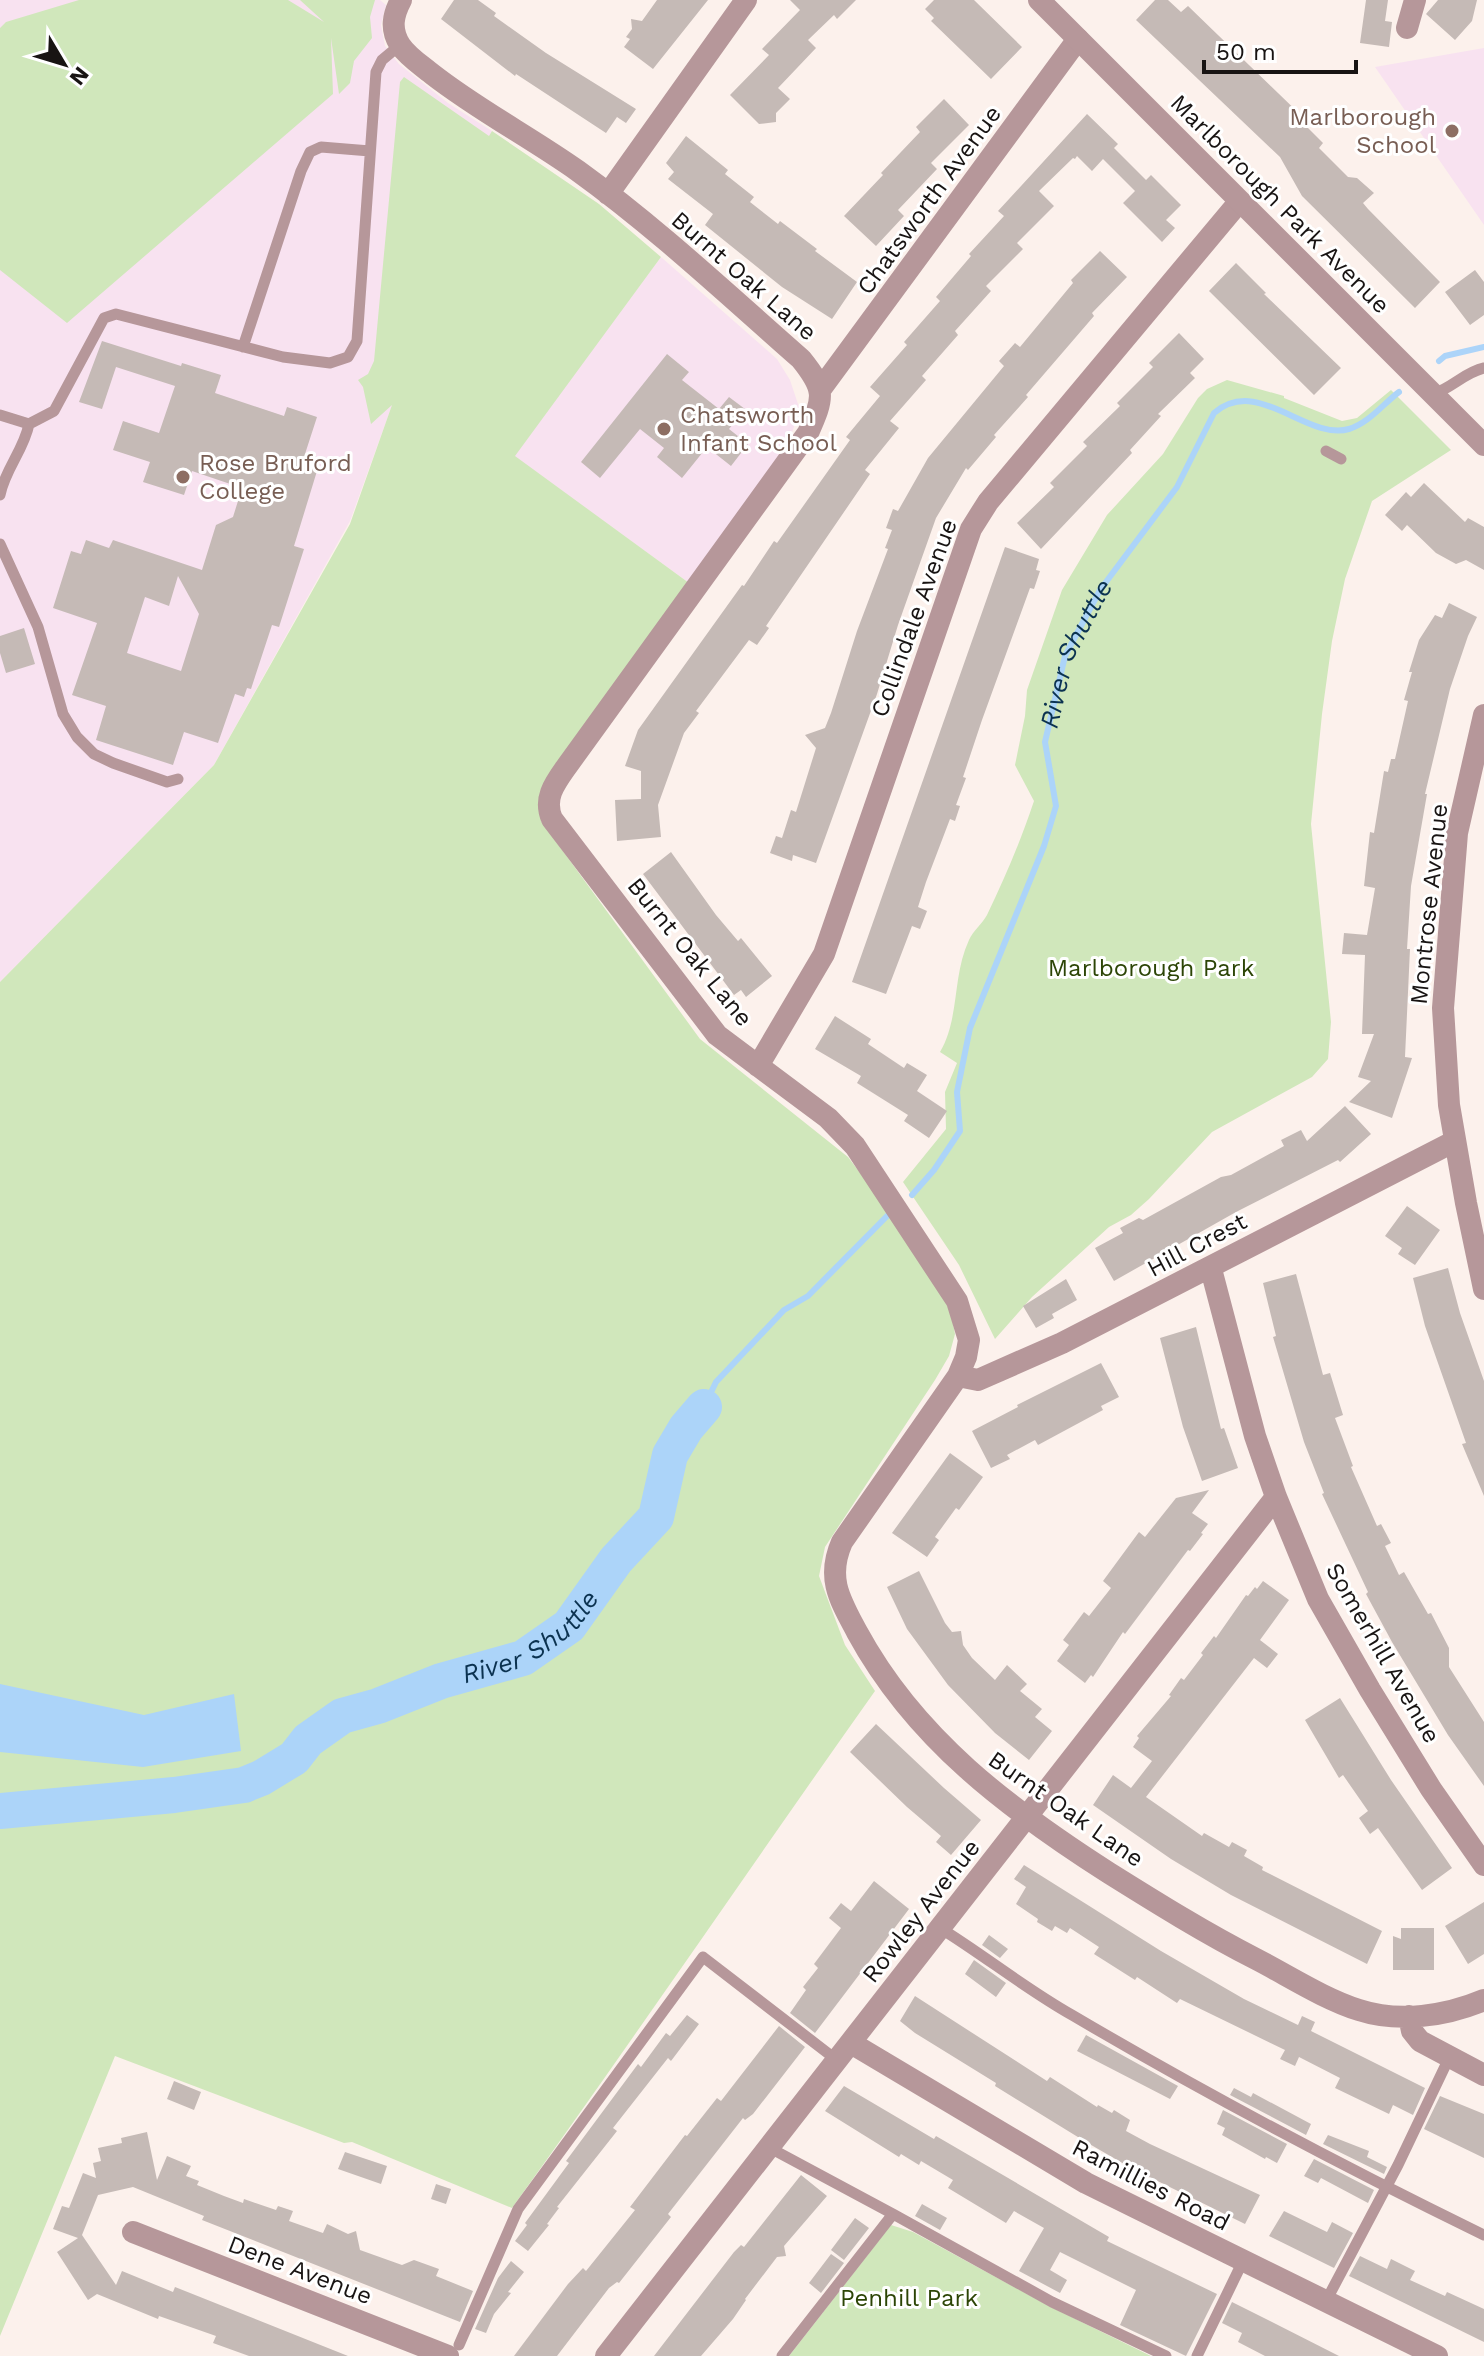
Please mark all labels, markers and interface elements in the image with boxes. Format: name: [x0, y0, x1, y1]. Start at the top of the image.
north arrow: [24, 24, 104, 104]
scale bar: [1204, 24, 1356, 74]
text: 50 m: [1216, 38, 1276, 66]
text: N: [64, 62, 94, 90]
street label: Marlborough Park Avenue: [1165, 89, 1395, 319]
street label: Chatsworth Avenue: [851, 100, 1007, 300]
place label: Marlborough School: [1289, 103, 1437, 159]
marker: Marlborough School: [1443, 122, 1461, 140]
street label: Burnt Oak Lane: [666, 206, 822, 346]
place label: Chatsworth Infant School: [680, 401, 837, 457]
marker: Chatsworth Infant School: [655, 420, 673, 438]
place label: Rose Bruford College: [199, 449, 352, 505]
marker: Rose Bruford College: [174, 468, 192, 486]
street label: Collindale Avenue: [865, 515, 963, 721]
water label: River Shuttle: [1034, 572, 1118, 731]
street label: Montrose Avenue: [1405, 802, 1453, 1006]
street label: Burnt Oak Lane: [622, 872, 758, 1032]
park label: Marlborough Park: [1048, 954, 1255, 982]
street label: Hill Crest: [1143, 1207, 1251, 1283]
street label: Somerhill Avenue: [1320, 1558, 1446, 1748]
water label: River Shuttle: [459, 1584, 605, 1689]
street label: Burnt Oak Lane: [983, 1745, 1149, 1873]
street label: Rowley Avenue: [856, 1834, 986, 1988]
street label: Ramillies Road: [1068, 2133, 1234, 2237]
street label: Dene Avenue: [224, 2230, 376, 2310]
park label: Penhill Park: [840, 2284, 978, 2312]

